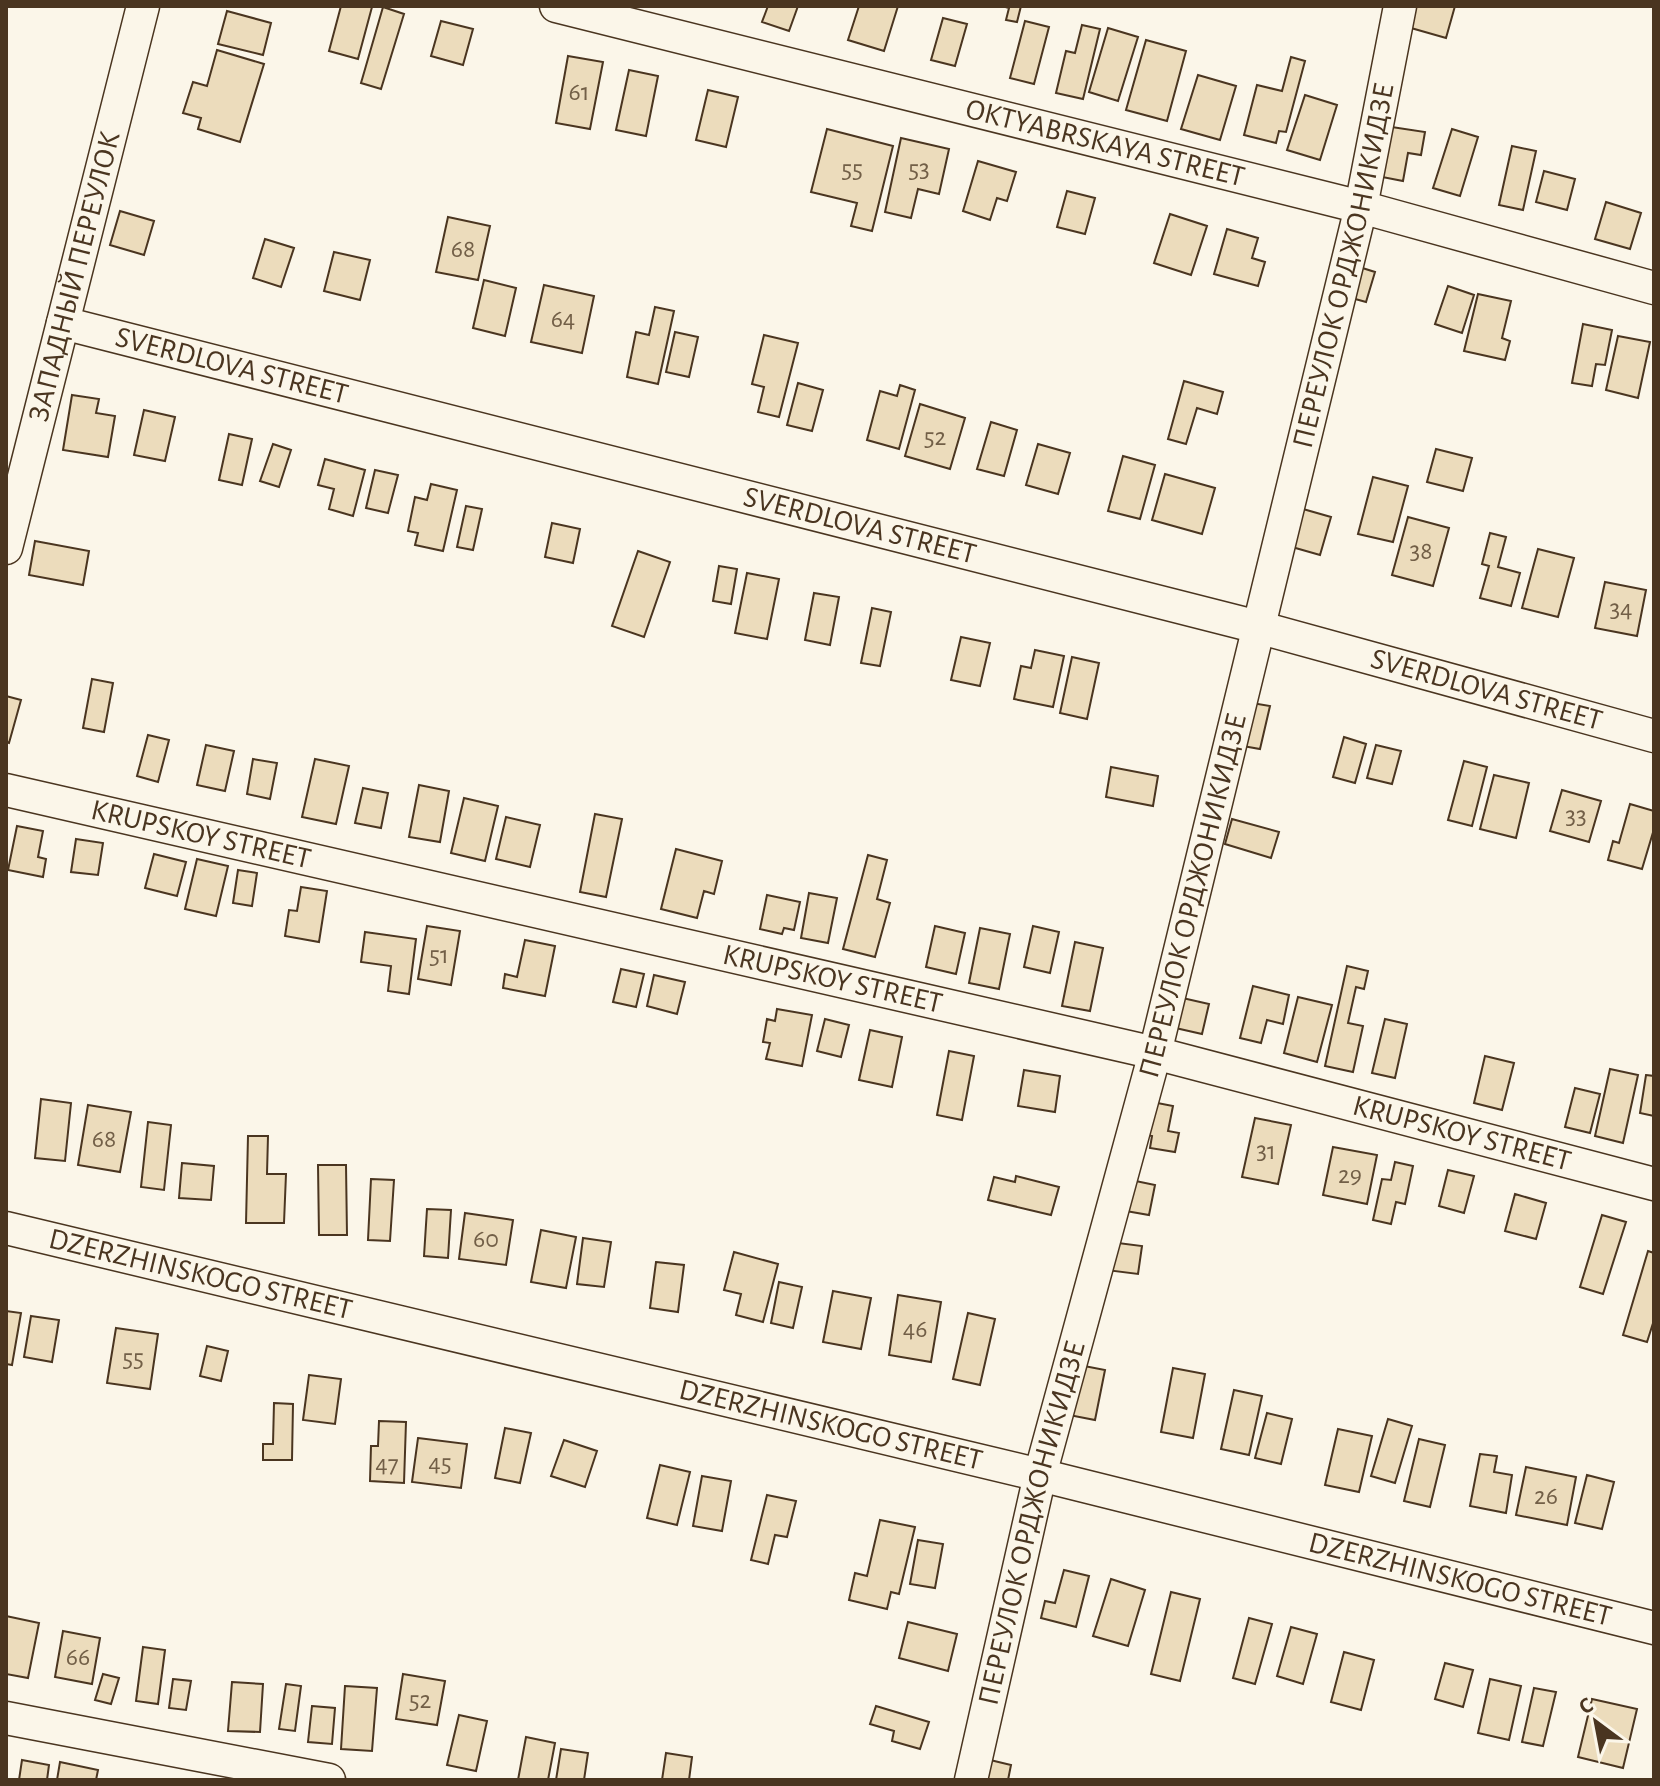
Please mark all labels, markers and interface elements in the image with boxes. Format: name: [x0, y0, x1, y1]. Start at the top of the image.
house number: 61: [568, 79, 590, 105]
street label: ПЕРЕУЛОК ОРДЖОНИКИДЗЕ: [1288, 80, 1400, 451]
street label: OKTYABRSKAYA STREET: [963, 94, 1248, 192]
street label: ЗАПАДНЫЙ ПЕРЕУЛОК: [24, 128, 126, 425]
house number: 55: [841, 156, 863, 182]
house number: 53: [908, 156, 930, 182]
house number: 68: [451, 236, 475, 262]
house number: 64: [551, 306, 575, 332]
street label: SVERDLOVA STREET: [112, 322, 351, 410]
house number: 52: [924, 424, 947, 450]
street label: SVERDLOVA STREET: [740, 482, 979, 570]
house number: 38: [1409, 538, 1433, 564]
house number: 34: [1609, 596, 1633, 622]
street label: SVERDLOVA STREET: [1367, 644, 1606, 736]
street label: ПЕРЕУЛОК ОРДЖОНИКИДЗЕ: [1134, 710, 1252, 1081]
street label: KRUPSKOY STREET: [88, 795, 314, 874]
house number: 33: [1565, 803, 1587, 829]
street label: KRUPSKOY STREET: [720, 940, 946, 1019]
house number: 51: [429, 942, 449, 968]
street label: KRUPSKOY STREET: [1350, 1091, 1574, 1177]
house number: 68: [92, 1126, 116, 1152]
house number: 31: [1256, 1138, 1276, 1164]
house number: 29: [1338, 1162, 1362, 1188]
street label: DZERZHINSKOGO STREET: [46, 1224, 356, 1325]
house number: 60: [473, 1226, 499, 1252]
house number: 46: [903, 1316, 927, 1342]
street label: ПЕРЕУЛОК ОРДЖОНИКИДЗЕ: [973, 1337, 1091, 1708]
house number: 55: [122, 1345, 144, 1371]
street label: DZERZHINSKOGO STREET: [676, 1374, 986, 1476]
house number: 45: [428, 1450, 452, 1476]
house number: 47: [375, 1451, 399, 1477]
house number: 26: [1534, 1483, 1558, 1509]
street label: DZERZHINSKOGO STREET: [1306, 1528, 1615, 1632]
house number: 66: [66, 1644, 90, 1670]
north arrow: [1556, 1682, 1636, 1762]
house number: 52: [409, 1687, 432, 1713]
text: С: [1575, 1693, 1597, 1718]

